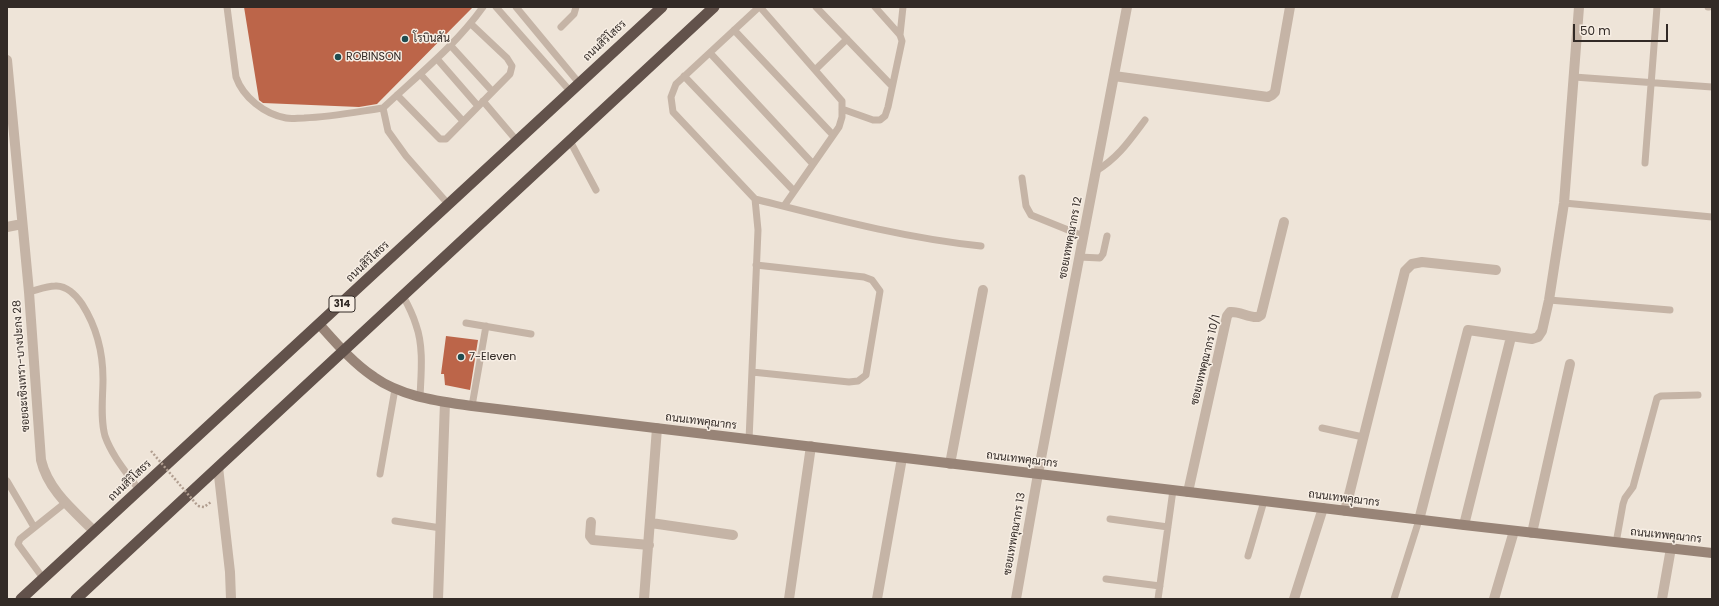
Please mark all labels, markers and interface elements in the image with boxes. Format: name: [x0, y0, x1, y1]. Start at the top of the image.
scale bar: [1575, 16, 1670, 42]
street label: ถนนสิริโสธร: [581, 18, 629, 64]
text: 50 m: [1580, 22, 1611, 39]
place label: โรบินสัน: [413, 32, 450, 46]
marker: โรบินสัน: [400, 34, 410, 44]
place label: ROBINSON: [346, 50, 401, 64]
marker: ROBINSON: [333, 52, 343, 62]
street label: ซอยเทพคุณากร 12: [1057, 196, 1085, 280]
street label: ถนนสิริโสธร: [344, 239, 392, 285]
road number: 314: [329, 296, 355, 312]
street label: ซอยฉะเชิงเทรา-บางปะกง 28: [11, 300, 33, 432]
street label: ซอยเทพคุณากร 10/1: [1188, 313, 1224, 407]
place label: 7-Eleven: [469, 350, 516, 364]
marker: 7-Eleven: [456, 352, 466, 362]
street label: ถนนเทพคุณากร: [665, 411, 737, 433]
street label: ถนนเทพคุณากร: [986, 449, 1058, 471]
street label: ถนนสิริโสธร: [106, 458, 154, 504]
street label: ถนนเทพคุณากร: [1308, 488, 1380, 510]
street label: ซอยเทพคุณากร 13: [1001, 492, 1029, 576]
street label: ถนนเทพคุณากร: [1630, 526, 1702, 546]

